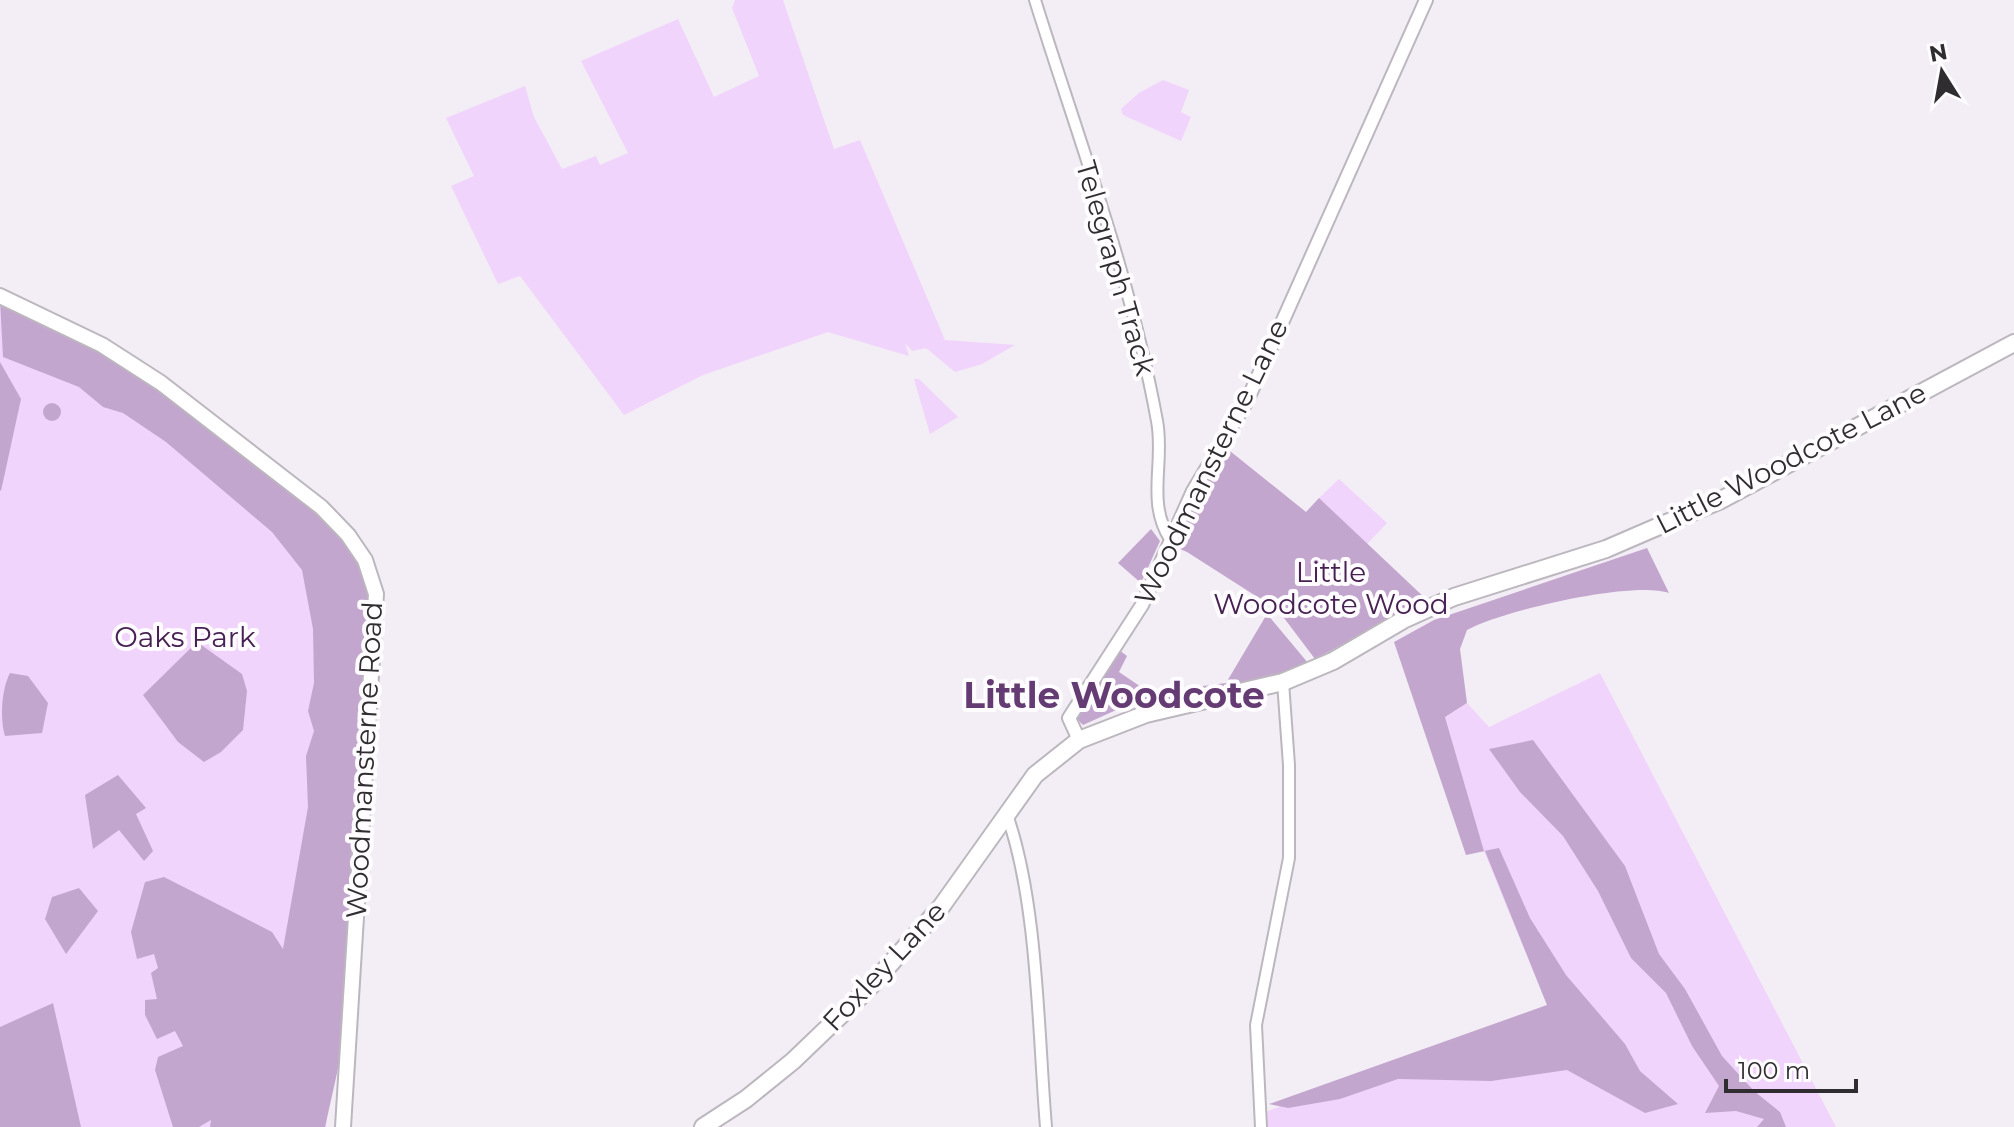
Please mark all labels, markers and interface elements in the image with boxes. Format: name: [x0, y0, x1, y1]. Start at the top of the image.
north arrow: [1902, 32, 1982, 112]
text: N: [1927, 38, 1950, 68]
street label: Telegraph Track: [1069, 157, 1163, 379]
street label: Woodmansterne Lane: [1127, 314, 1295, 610]
street label: Little Woodcote Lane: [1650, 375, 1932, 541]
park label: Little Woodcote Wood: [1213, 555, 1449, 621]
street label: Woodmansterne Road: [339, 601, 389, 919]
park label: Oaks Park: [114, 620, 256, 654]
district label: Little Woodcote: [963, 673, 1265, 717]
street label: Foxley Lane: [815, 894, 953, 1038]
scale bar: [1726, 1043, 1856, 1093]
text: 100 m: [1738, 1056, 1810, 1085]

